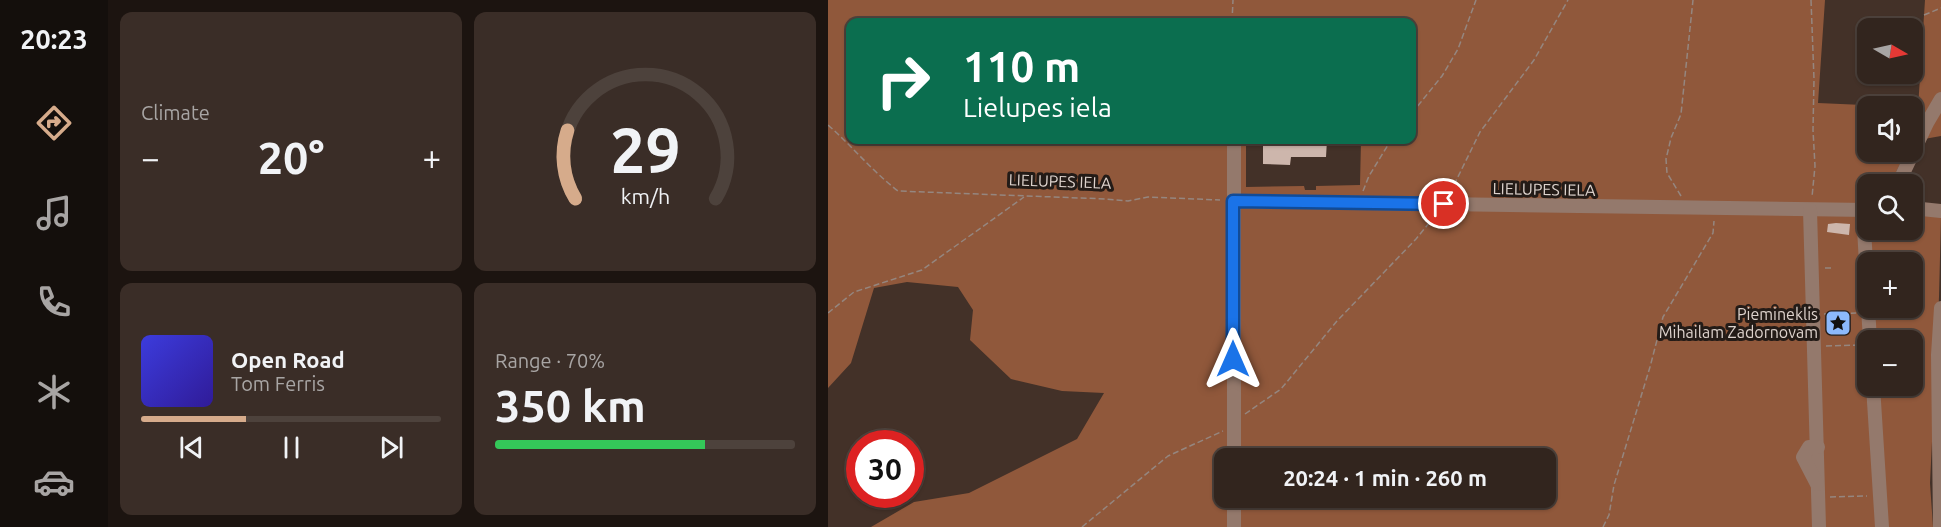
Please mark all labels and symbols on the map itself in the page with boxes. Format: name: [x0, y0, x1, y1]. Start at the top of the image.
north arrow: [1857, 18, 1923, 84]
street label: LIELUPES IELA: [1008, 170, 1112, 192]
pin: [1418, 178, 1469, 229]
street label: LIELUPES IELA: [1492, 179, 1596, 199]
place label: Piemineklis Mihailam Zadornovam: [1659, 305, 1818, 341]
place icon: Piemineklis Mihailam Zadornovam: [1823, 308, 1853, 338]
position arrow: [1201, 327, 1265, 391]
speed limit sign: 30: [846, 430, 924, 508]

